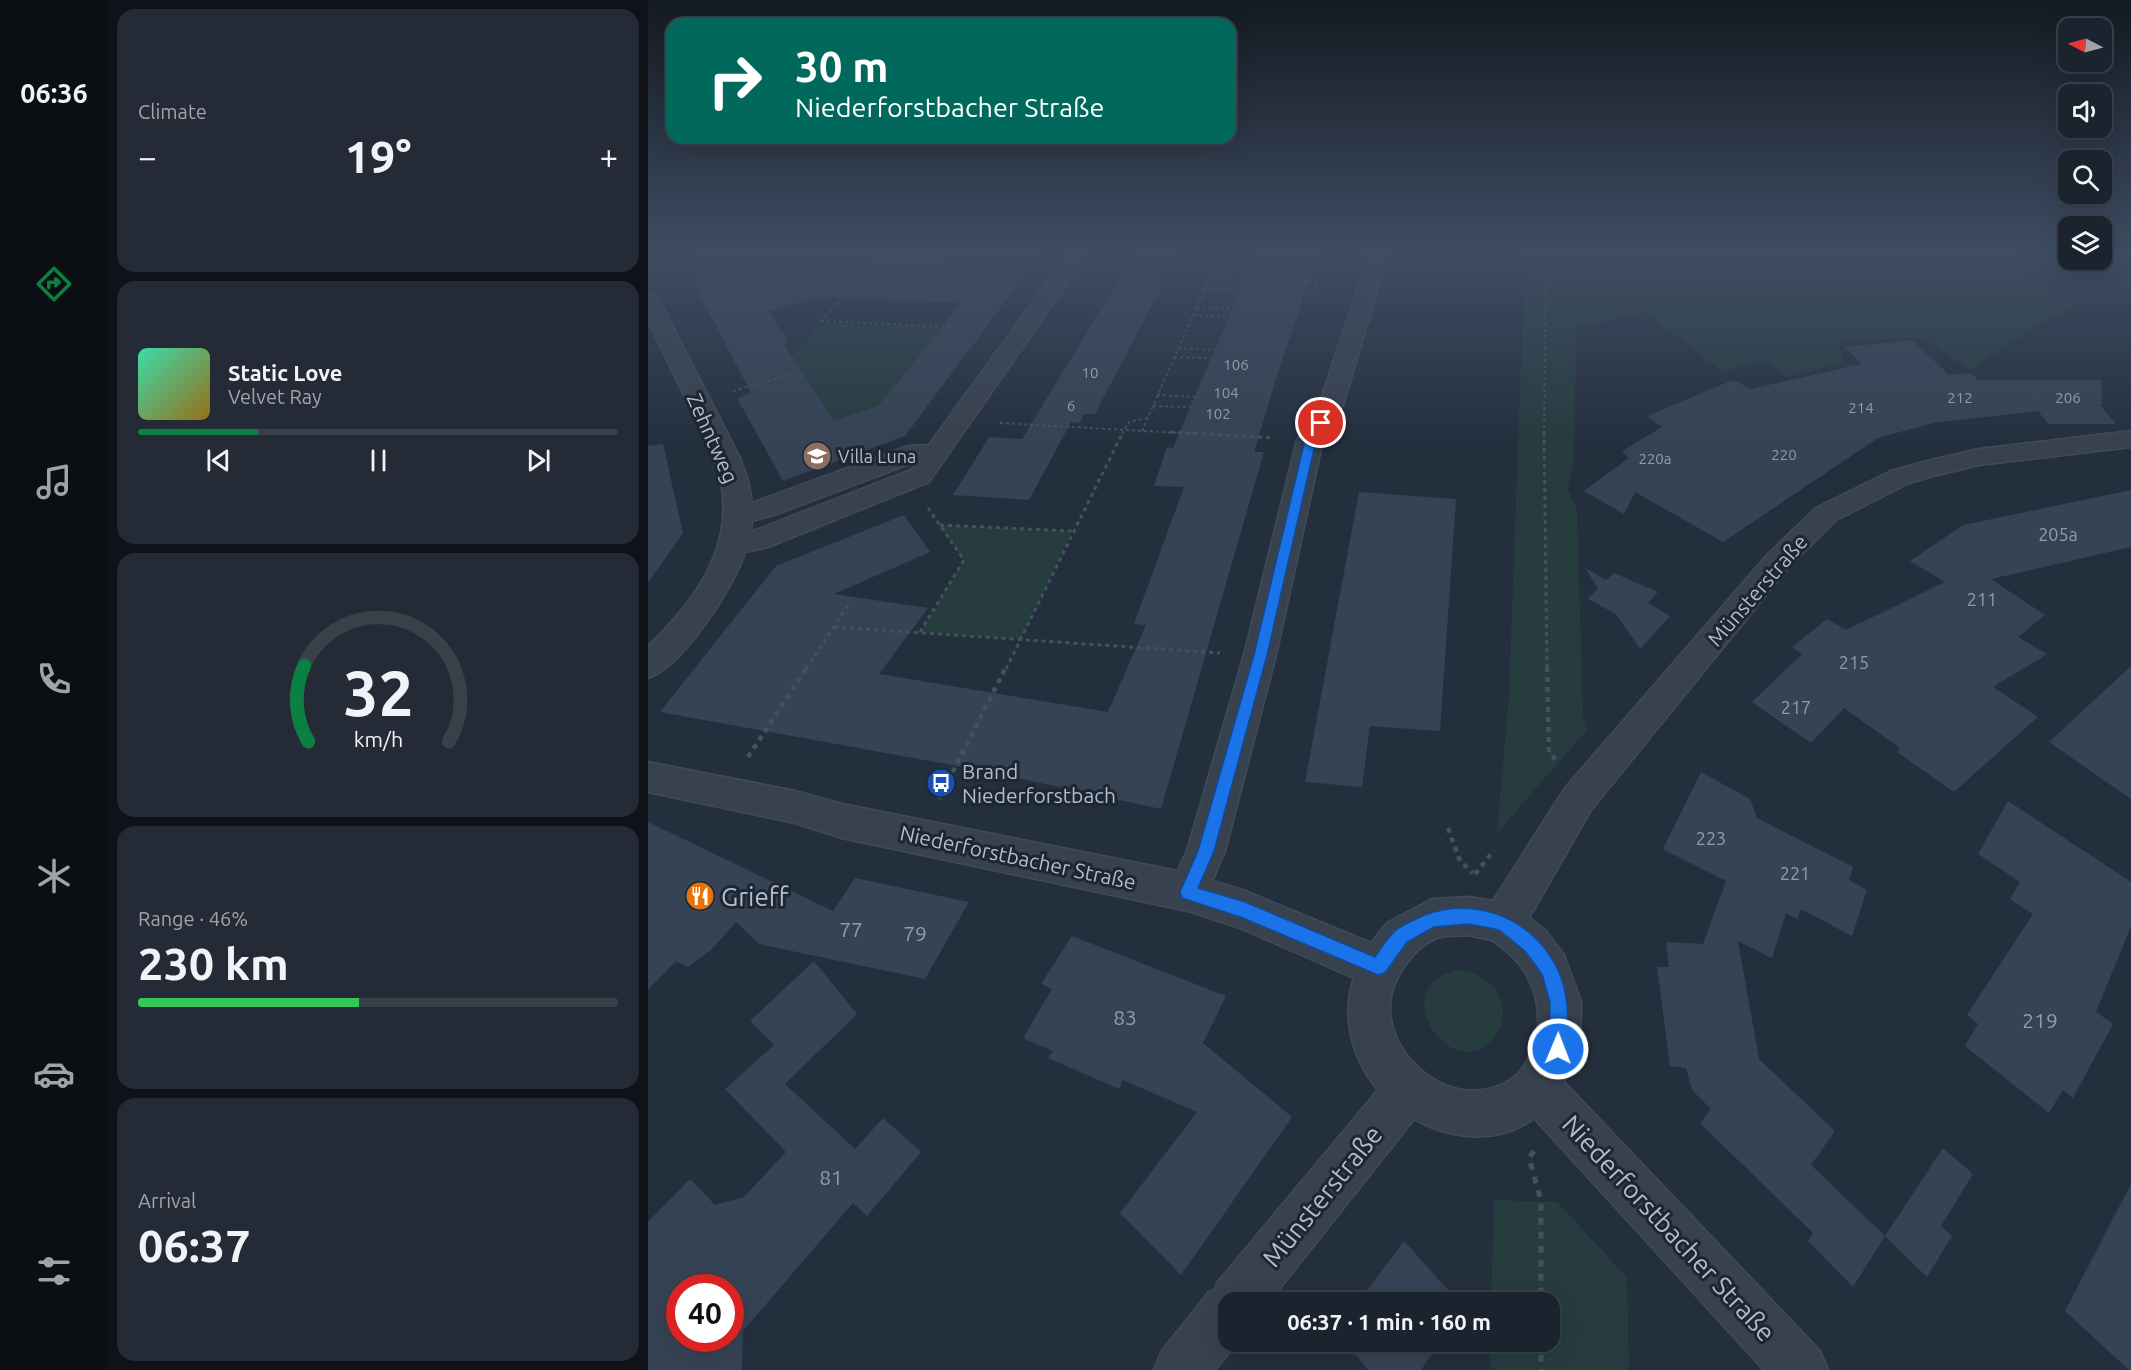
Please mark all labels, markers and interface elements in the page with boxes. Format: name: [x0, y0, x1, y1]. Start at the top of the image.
north arrow: [2058, 18, 2112, 72]
map controls: [2058, 18, 2112, 270]
icon: right: [696, 42, 774, 120]
text: 30 m: [795, 43, 889, 90]
text: 06:36: [20, 78, 88, 108]
button: sound: [2058, 84, 2112, 138]
text: Niederforstbacher Straße: [795, 92, 1104, 122]
text: Climate: [138, 100, 207, 123]
text: 19°: [345, 131, 411, 182]
text: −: [138, 138, 157, 175]
text: +: [599, 138, 618, 175]
button: search: [2058, 150, 2112, 204]
button: layers: [2058, 216, 2112, 270]
icon: directions: [33, 263, 75, 305]
house number: 106: [1223, 356, 1249, 373]
text: Static Love: [228, 360, 343, 385]
house number: 10: [1082, 364, 1098, 381]
house number: 104: [1213, 384, 1239, 401]
text: Velvet Ray: [228, 385, 322, 408]
street label: Zehntweg: [683, 389, 743, 487]
house number: 212: [1947, 389, 1973, 406]
house number: 206: [2055, 389, 2081, 406]
house number: 6: [1067, 397, 1075, 414]
pin: [1295, 397, 1346, 448]
house number: 214: [1848, 399, 1874, 416]
house number: 102: [1205, 405, 1231, 422]
icon: arrive: [1304, 406, 1337, 439]
school or university icon: Villa Luna: [801, 440, 833, 472]
icon: previous: [202, 444, 235, 477]
icon: pause: [362, 444, 395, 477]
icon: next: [522, 444, 555, 477]
place label: Villa Luna: [838, 446, 916, 466]
house number: 220: [1771, 446, 1797, 463]
house number: 220a: [1638, 450, 1672, 467]
icon: music: [33, 461, 75, 503]
house number: 205a: [2038, 524, 2078, 544]
street label: Münsterstraße: [1702, 529, 1812, 651]
house number: 211: [1967, 589, 1997, 609]
house number: 215: [1839, 652, 1869, 672]
icon: phone: [33, 658, 75, 700]
text: 32: [343, 658, 413, 728]
house number: 217: [1781, 697, 1811, 717]
text: km/h: [353, 727, 403, 751]
place label: Brand Niederforstbach: [962, 759, 1116, 807]
bus stop icon: Brand Niederforstbach: [925, 767, 957, 799]
street label: Niederforstbacher Straße: [898, 820, 1138, 894]
house number: 223: [1696, 828, 1726, 848]
icon: climate: [33, 855, 75, 897]
house number: 221: [1780, 863, 1810, 883]
restaurant icon: Grieff: [684, 880, 716, 912]
place label: Grieff: [721, 882, 789, 911]
text: Range · 46%: [138, 907, 248, 930]
house number: 77: [839, 917, 863, 941]
house number: 79: [903, 921, 927, 945]
text: 230 km: [138, 938, 289, 989]
house number: 83: [1113, 1005, 1137, 1029]
house number: 219: [2022, 1008, 2058, 1032]
position arrow: [1526, 1017, 1590, 1081]
icon: car: [33, 1053, 75, 1095]
street label: Niederforstbacher Straße: [1557, 1109, 1781, 1347]
street label: Münsterstraße: [1256, 1120, 1388, 1272]
house number: 81: [819, 1165, 843, 1189]
text: Arrival: [138, 1189, 196, 1212]
text: 06:37: [138, 1220, 251, 1271]
icon: filters: [33, 1250, 75, 1292]
speed limit sign: 40: [666, 1274, 744, 1352]
text: 06:37 · 1 min · 160 m: [1287, 1309, 1491, 1334]

